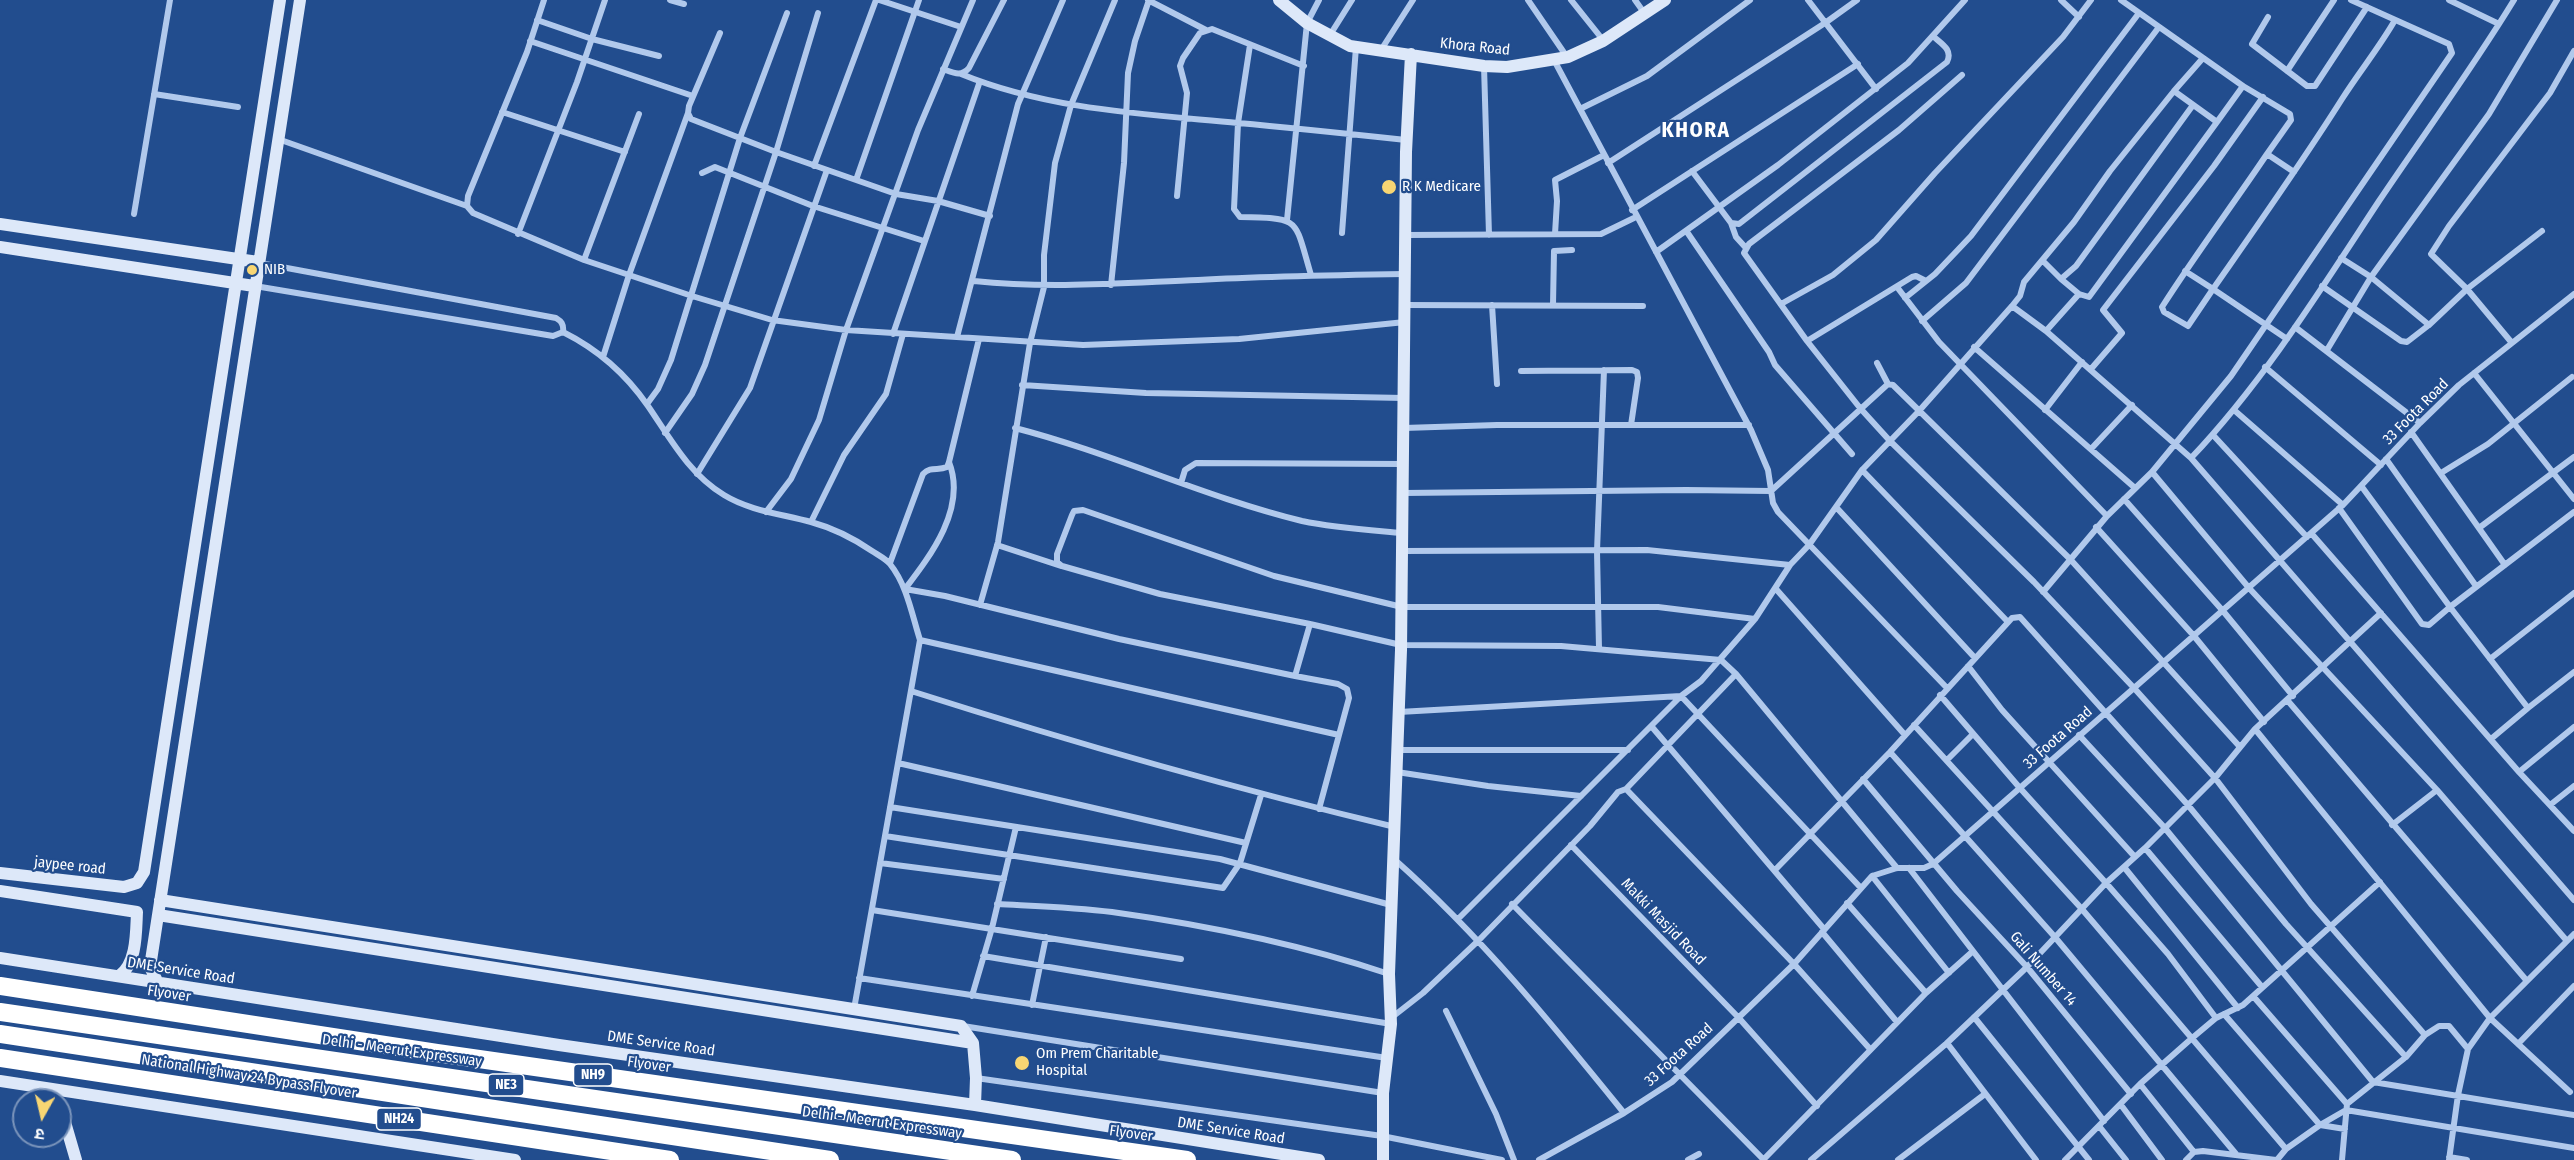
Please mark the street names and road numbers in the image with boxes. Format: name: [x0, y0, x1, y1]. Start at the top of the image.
street label: Khora Road: [1439, 34, 1511, 60]
street label: 33 Foota Road: [2379, 375, 2453, 449]
street label: 33 Foota Road: [2020, 703, 2096, 773]
street label: jaypee road: [33, 853, 107, 879]
street label: Makki Masjid Road: [1617, 875, 1709, 969]
street label: Gali Number 14: [2006, 928, 2080, 1010]
street label: DME Service Road: [126, 954, 236, 988]
street label: Flyover: [146, 982, 192, 1006]
street label: 33 Foota Road: [1641, 1020, 1717, 1090]
street label: DME Service Road: [606, 1028, 716, 1060]
street label: Delhi - Meerut Expressway: [321, 1031, 483, 1071]
street label: National Highway 24 Bypass Flyover: [140, 1051, 358, 1103]
street label: Flyover: [626, 1053, 672, 1077]
road number: NH9: [574, 1064, 612, 1086]
road number: NE3: [488, 1074, 524, 1096]
street label: Delhi - Meerut Expressway: [801, 1103, 963, 1143]
road number: NH24: [376, 1108, 422, 1130]
street label: DME Service Road: [1176, 1114, 1286, 1148]
street label: Flyover: [1108, 1122, 1154, 1146]

